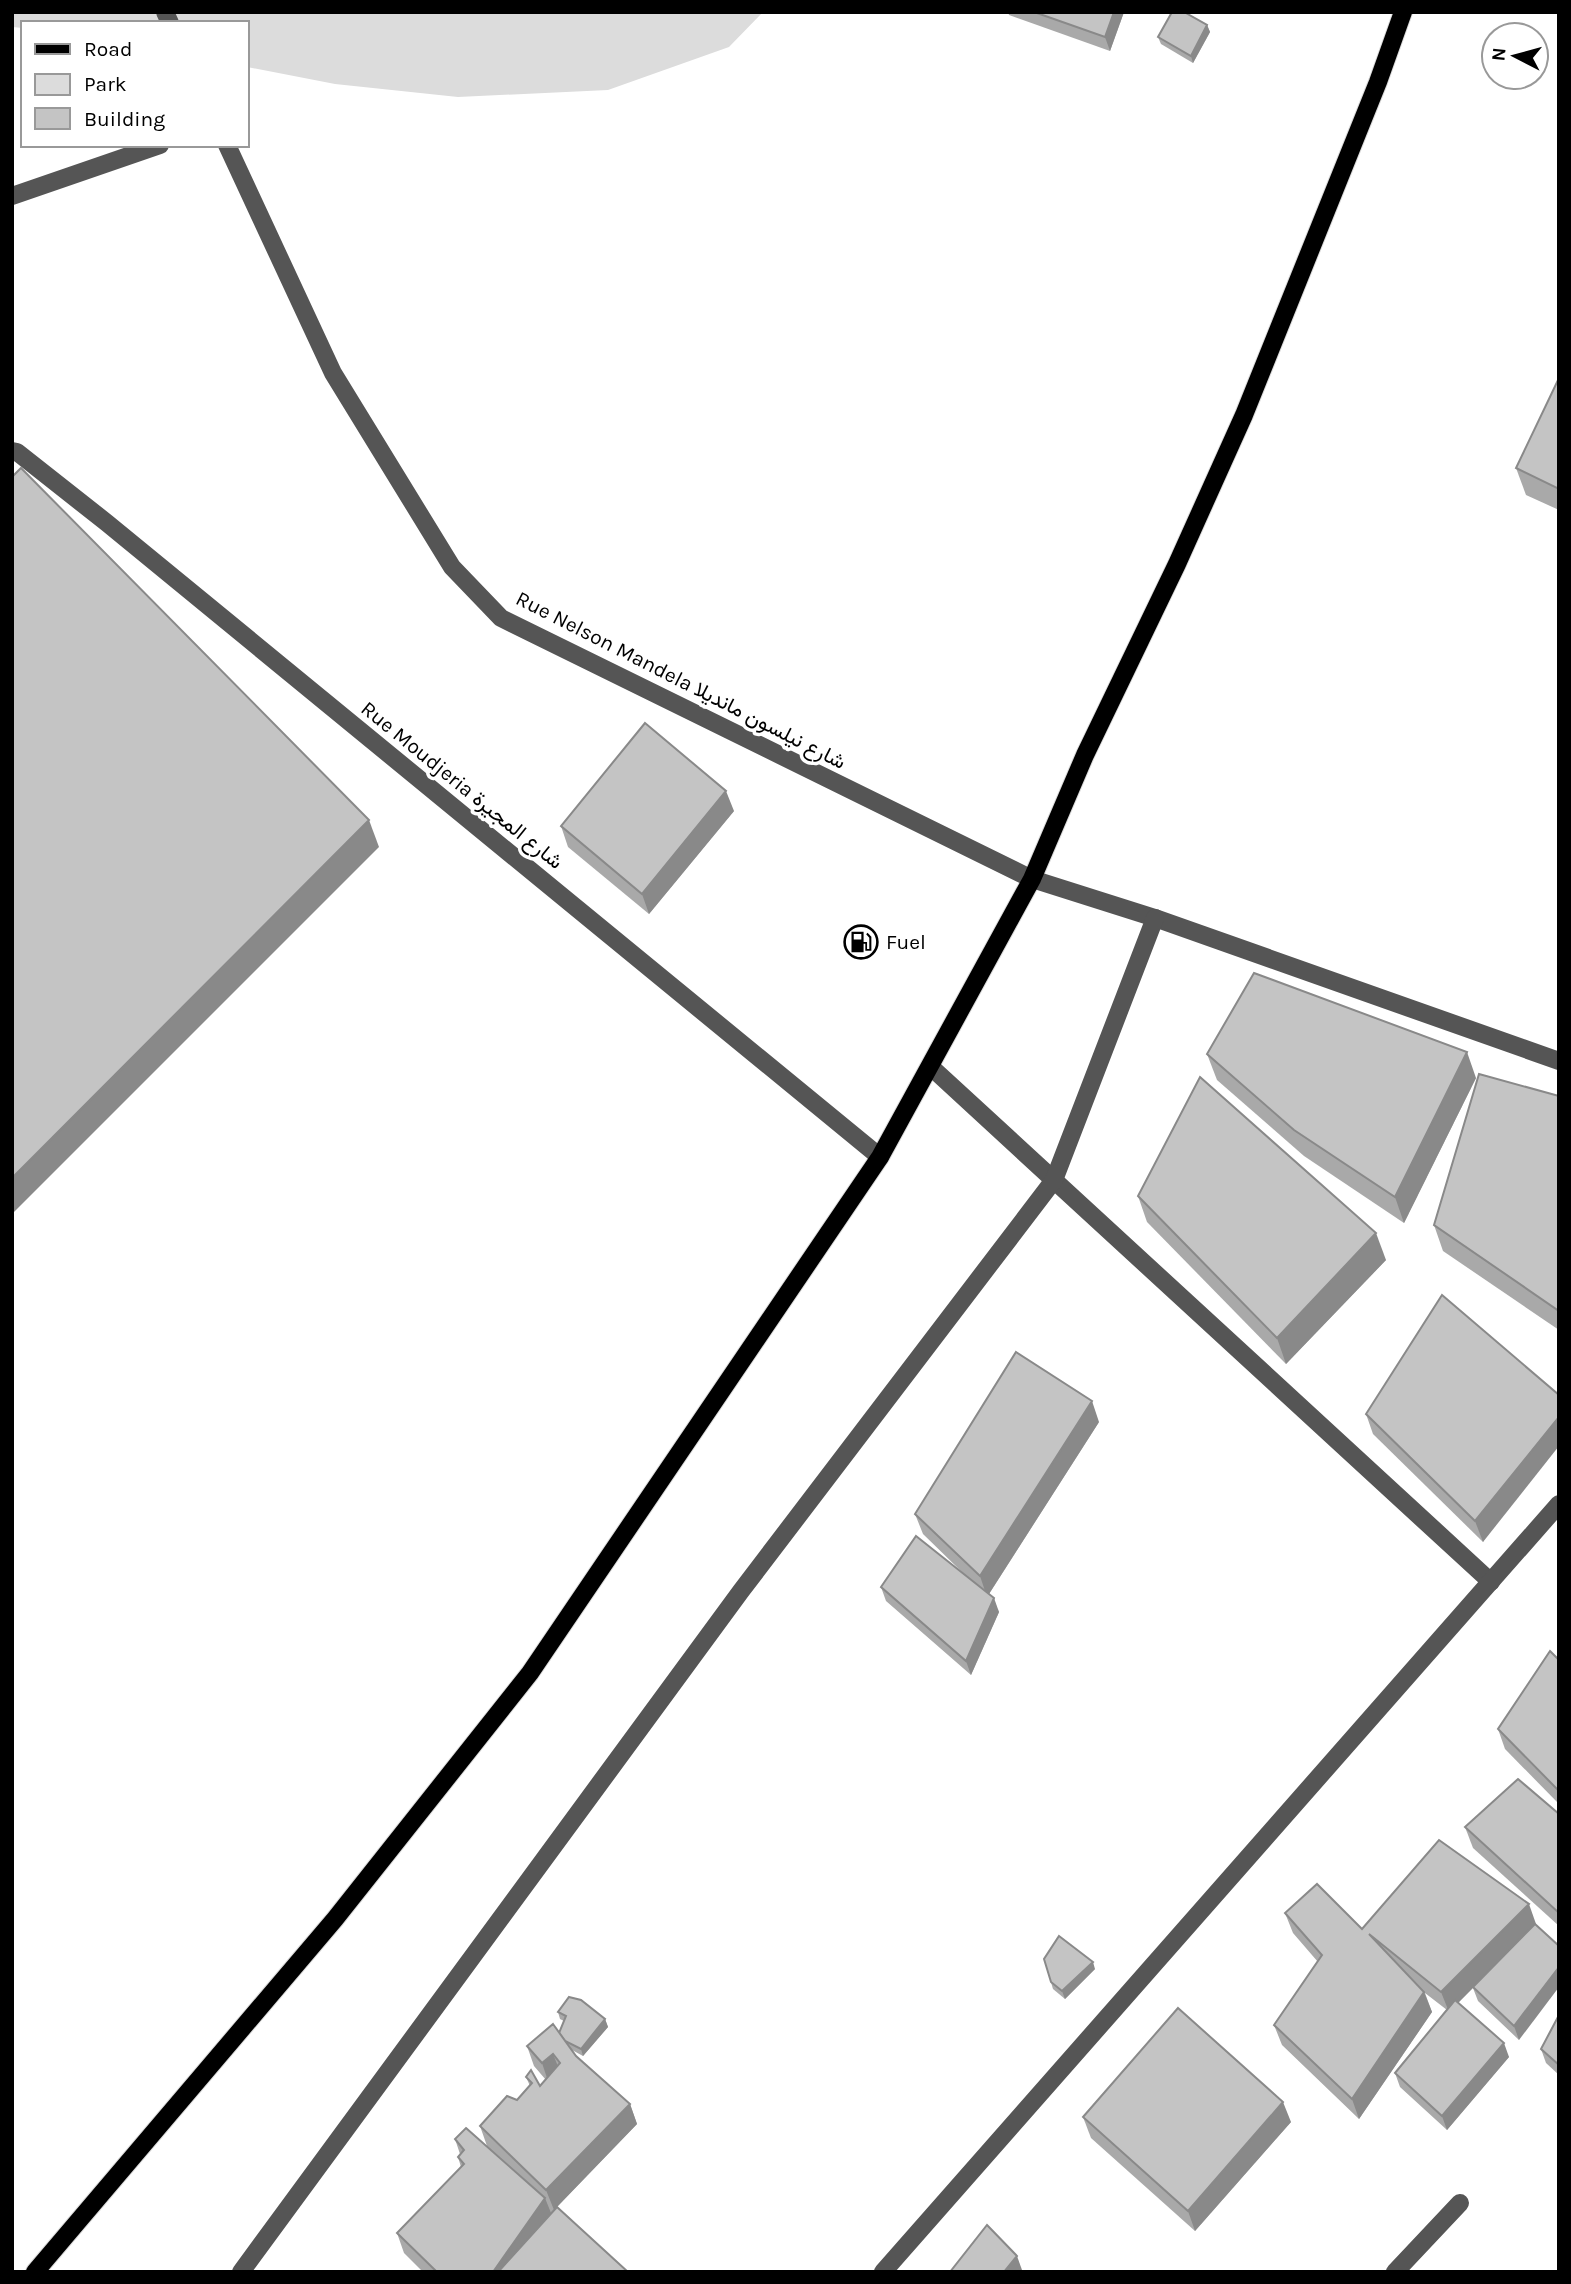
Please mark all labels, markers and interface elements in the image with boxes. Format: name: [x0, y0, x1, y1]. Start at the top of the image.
legend: [21, 21, 248, 147]
north arrow: [1480, 21, 1550, 91]
text: Road: [84, 37, 132, 61]
text: N: [1487, 46, 1511, 62]
text: Park: [84, 72, 127, 96]
text: Building: [84, 107, 165, 131]
street label: Rue Nelson Mandela شارع نيلسون مانديلا: [511, 586, 850, 776]
street label: Rue Moudjeria شارع المجيرة: [355, 696, 568, 875]
fuel station icon: Fuel: [842, 923, 880, 961]
place label: Fuel: [886, 930, 926, 954]

